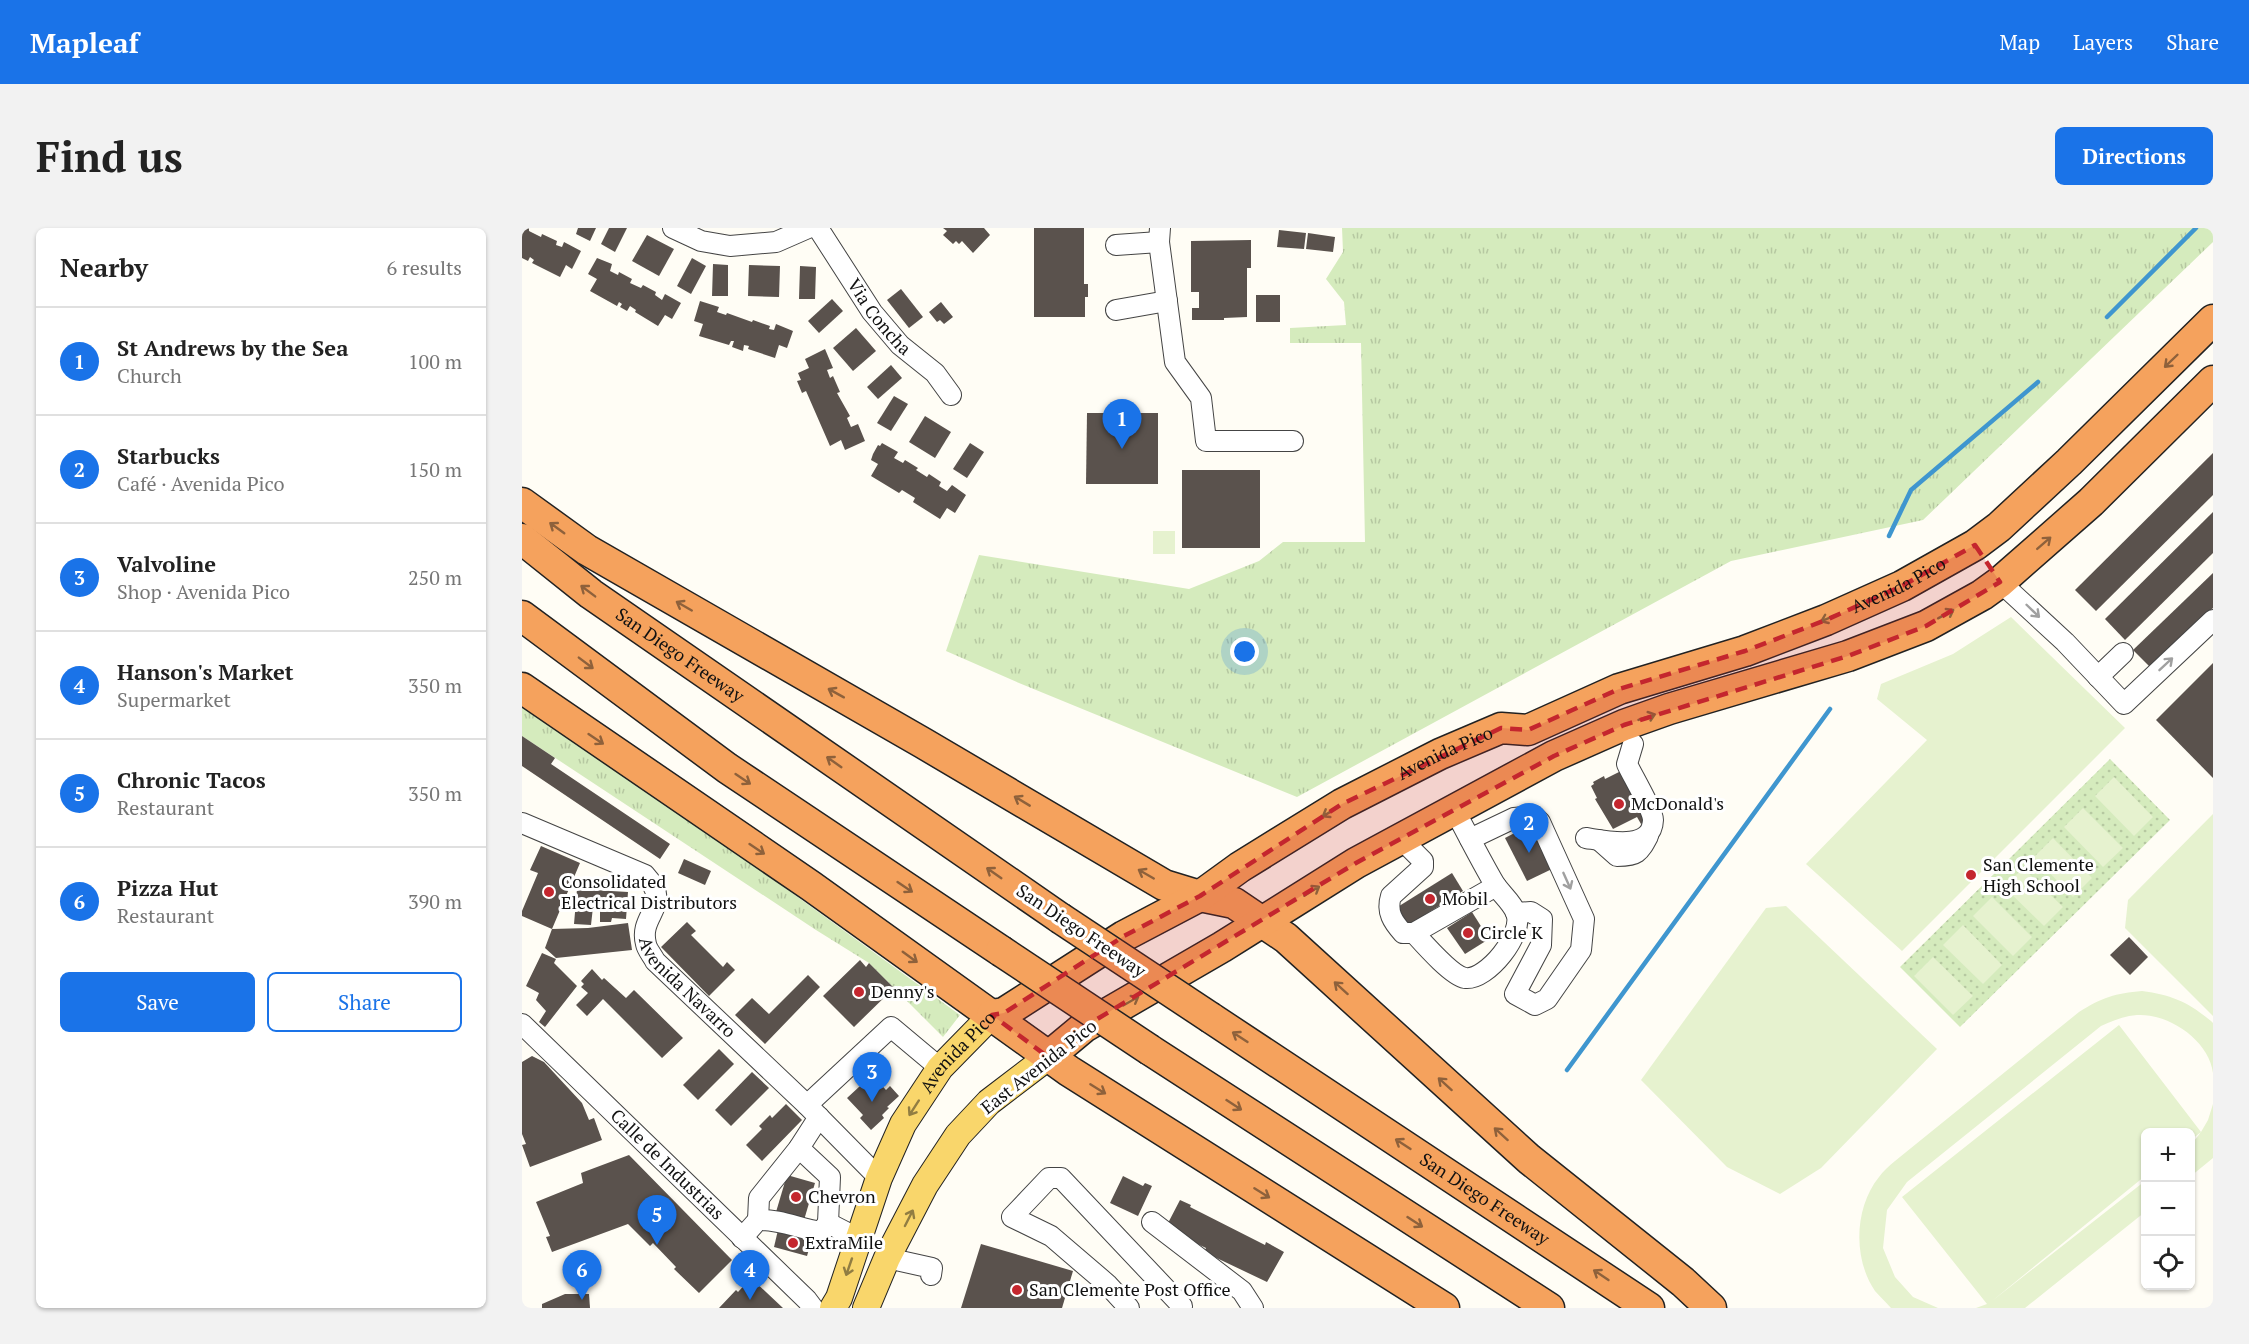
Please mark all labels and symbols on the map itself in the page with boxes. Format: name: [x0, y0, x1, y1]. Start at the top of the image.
street label: Via Concha: [843, 273, 916, 360]
one-way arrow: [2164, 354, 2179, 368]
pin: 1: [1102, 400, 1142, 449]
one-way arrow: [549, 522, 565, 534]
one-way arrow: [2036, 536, 2051, 550]
street label: Avenida Pico: [1847, 551, 1950, 618]
one-way arrow: [580, 584, 596, 597]
one-way arrow: [676, 600, 693, 612]
street label: San Diego Freeway: [611, 602, 750, 708]
one-way arrow: [2026, 604, 2041, 618]
one-way arrow: [1938, 608, 1955, 620]
one-way arrow: [1820, 613, 1839, 624]
your location: [1230, 637, 1259, 666]
one-way arrow: [577, 657, 593, 670]
one-way arrow: [2159, 657, 2174, 671]
one-way arrow: [827, 687, 844, 699]
one-way arrow: [1637, 711, 1656, 722]
street label: Avenida Pico: [1393, 720, 1496, 785]
one-way arrow: [587, 733, 604, 745]
one-way arrow: [827, 756, 843, 768]
one-way arrow: [734, 773, 751, 785]
place label: McDonald's: [1631, 791, 1724, 815]
one-way arrow: [1014, 795, 1031, 807]
marker: McDonald's: [1612, 797, 1626, 811]
pin: 2: [1510, 804, 1548, 853]
one-way arrow: [1322, 806, 1339, 818]
one-way arrow: [748, 843, 764, 855]
place label: San Clemente High School: [1983, 852, 2094, 897]
one-way arrow: [987, 867, 1003, 879]
one-way arrow: [1138, 868, 1155, 880]
marker: San Clemente High School: [1964, 868, 1978, 882]
place label: Consolidated Electrical Distributors: [561, 869, 737, 914]
one-way arrow: [1562, 871, 1573, 889]
street label: San Diego Freeway: [1012, 878, 1152, 983]
one-way arrow: [896, 881, 913, 893]
marker: Consolidated Electrical Distributors: [542, 885, 556, 899]
one-way arrow: [1303, 885, 1320, 897]
place label: Mobil: [1442, 886, 1488, 910]
marker: Mobil: [1423, 892, 1437, 906]
place label: Circle K: [1480, 920, 1543, 944]
marker: Circle K: [1461, 926, 1475, 940]
street label: Avenida Navarro: [634, 935, 742, 1043]
one-way arrow: [901, 951, 917, 963]
place label: Denny's: [871, 979, 935, 1003]
one-way arrow: [1334, 981, 1349, 995]
marker: Denny's: [852, 985, 866, 999]
one-way arrow: [1122, 994, 1139, 1006]
street label: Avenida Pico: [914, 1005, 1000, 1097]
street label: East Avenida Pico: [976, 1013, 1101, 1119]
one-way arrow: [1233, 1031, 1249, 1043]
pin: 3: [852, 1052, 892, 1102]
one-way arrow: [1438, 1077, 1453, 1091]
one-way arrow: [1089, 1083, 1105, 1095]
one-way arrow: [908, 1099, 920, 1115]
one-way arrow: [1225, 1099, 1242, 1111]
street label: Calle de Industrias: [606, 1103, 730, 1224]
one-way arrow: [1494, 1127, 1509, 1141]
one-way arrow: [1395, 1138, 1412, 1150]
street label: San Diego Freeway: [1415, 1147, 1555, 1250]
place label: Chevron: [808, 1184, 876, 1208]
one-way arrow: [1254, 1187, 1271, 1200]
marker: Chevron: [789, 1190, 803, 1204]
pin: 5: [638, 1196, 676, 1245]
one-way arrow: [904, 1209, 916, 1227]
one-way arrow: [1406, 1217, 1423, 1229]
place label: ExtraMile: [805, 1230, 883, 1254]
marker: ExtraMile: [786, 1236, 800, 1250]
pin: 6: [562, 1250, 602, 1300]
pin: 4: [730, 1250, 770, 1300]
one-way arrow: [843, 1257, 854, 1276]
one-way arrow: [1592, 1269, 1609, 1282]
place label: San Clemente Post Office: [1029, 1277, 1231, 1301]
marker: San Clemente Post Office: [1010, 1283, 1024, 1297]

